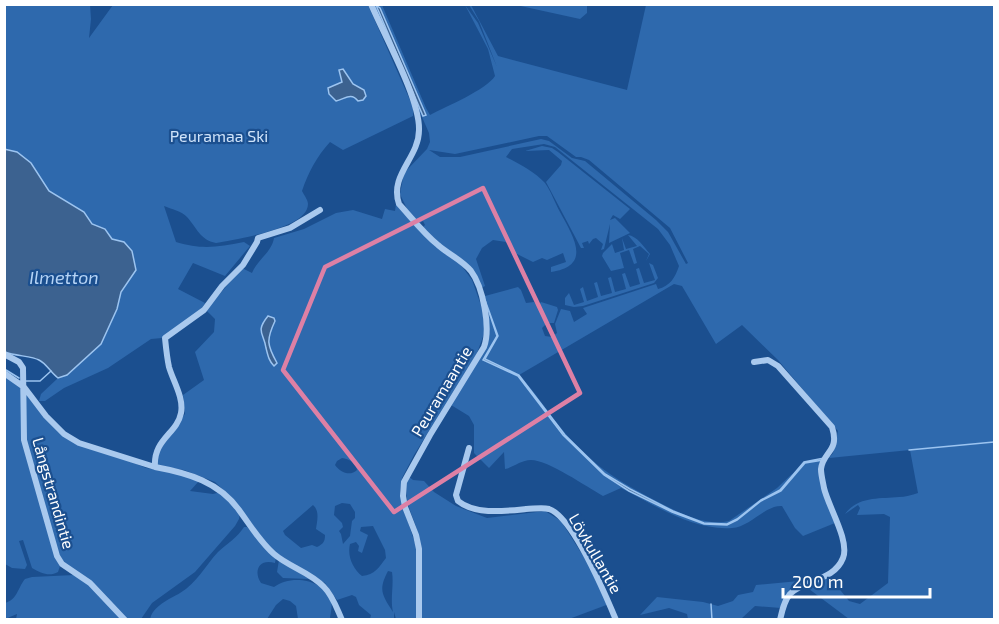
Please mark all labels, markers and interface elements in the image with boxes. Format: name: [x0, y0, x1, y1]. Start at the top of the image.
park label: Peuramaa Ski: [170, 126, 268, 145]
water label: Ilmetton: [29, 266, 99, 288]
street label: Peuramaantie: [407, 342, 475, 440]
street label: Långstrandintie: [29, 435, 79, 551]
street label: Lövkullantie: [565, 510, 627, 596]
scale bar: [783, 561, 930, 599]
text: 200 m: [792, 570, 844, 592]

